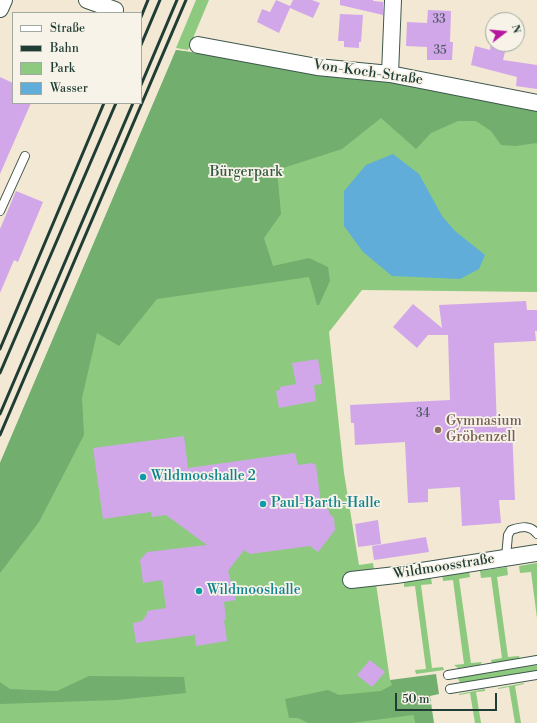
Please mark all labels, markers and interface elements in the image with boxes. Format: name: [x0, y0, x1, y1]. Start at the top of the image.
legend: [12, 12, 142, 104]
north arrow: [485, 12, 525, 52]
house number: 33: [432, 13, 446, 27]
text: Straße: [50, 21, 85, 36]
text: N: [508, 23, 524, 35]
text: Bahn: [50, 41, 79, 56]
house number: 35: [433, 44, 447, 58]
street label: Von-Koch-Straße: [312, 57, 424, 89]
text: Park: [50, 61, 75, 76]
text: Wasser: [50, 81, 88, 96]
park label: Bürgerpark: [210, 165, 282, 181]
house number: 34: [416, 407, 430, 421]
place label: Gymnasium Gröbenzell: [446, 414, 522, 446]
marker: Gymnasium Gröbenzell: [433, 425, 443, 435]
place label: Wildmooshalle 2: [151, 469, 256, 485]
marker: Wildmooshalle 2: [138, 472, 148, 482]
place label: Paul-Barth-Halle: [271, 496, 381, 512]
marker: Paul-Barth-Halle: [258, 499, 268, 509]
street label: Wildmoosstraße: [392, 551, 496, 583]
place label: Wildmooshalle: [207, 583, 301, 599]
marker: Wildmooshalle: [194, 586, 204, 596]
scale bar: [397, 685, 499, 711]
text: 50 m: [402, 692, 430, 707]

